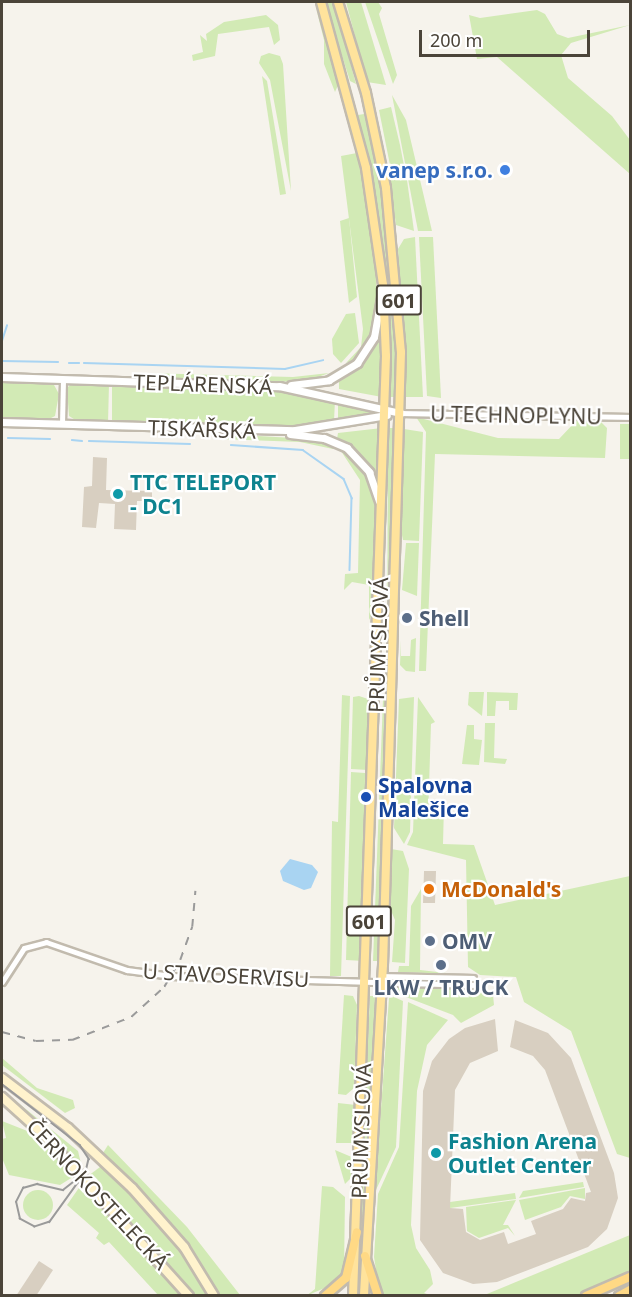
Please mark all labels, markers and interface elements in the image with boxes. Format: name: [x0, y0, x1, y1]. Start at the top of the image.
scale bar: [422, 18, 593, 56]
text: 200 m: [430, 28, 482, 52]
place label: vanep s.r.o.: [376, 157, 493, 183]
marker: vanep s.r.o.: [498, 163, 512, 177]
road number: 601: [375, 283, 423, 317]
street label: TEPLÁRENSKÁ: [133, 369, 273, 399]
street label: U TECHNOPLYNU: [430, 401, 602, 429]
street label: TISKAŘSKÁ: [148, 415, 256, 443]
place label: TTC TELEPORT - DC1: [130, 469, 276, 519]
marker: TTC TELEPORT - DC1: [111, 487, 125, 501]
street label: PRŮMYSLOVÁ: [363, 577, 393, 713]
place label: Shell: [419, 605, 469, 631]
marker: Shell: [400, 611, 414, 625]
place label: Spalovna Malešice: [378, 772, 473, 822]
marker: Spalovna Malešice: [359, 790, 373, 804]
place label: McDonald's: [441, 876, 561, 902]
marker: McDonald's: [422, 882, 436, 896]
road number: 601: [345, 904, 393, 938]
place label: OMV: [442, 928, 492, 954]
marker: OMV: [423, 934, 437, 948]
street label: U STAVOSERVISU: [142, 958, 310, 992]
marker: LKW / TRUCK: [434, 958, 448, 972]
place label: LKW / TRUCK: [374, 974, 508, 1000]
street label: PRŮMYSLOVÁ: [346, 1063, 376, 1199]
street label: ČERNOKOSTELECKÁ: [22, 1114, 174, 1274]
place label: Fashion Arena Outlet Center: [448, 1128, 597, 1178]
marker: Fashion Arena Outlet Center: [429, 1146, 443, 1160]

